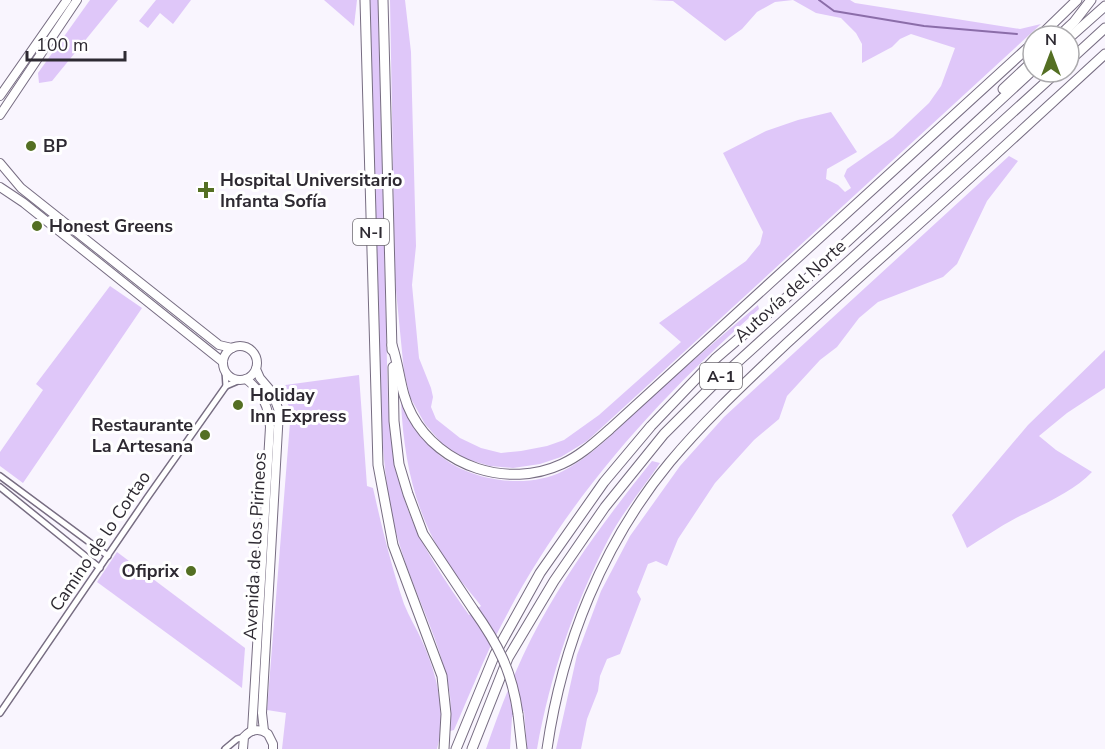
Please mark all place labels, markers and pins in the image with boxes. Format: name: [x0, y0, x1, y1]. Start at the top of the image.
place label: BP: [43, 134, 67, 158]
marker: BP: [24, 139, 38, 153]
place label: Hospital Universitario Infanta Sofía: [220, 168, 402, 213]
marker: Hospital Universitario Infanta Sofía: [197, 181, 215, 199]
place label: Honest Greens: [49, 214, 173, 238]
marker: Honest Greens: [30, 219, 44, 233]
place label: Holiday Inn Express: [250, 383, 347, 428]
marker: Holiday Inn Express: [231, 398, 245, 412]
place label: Restaurante La Artesana: [91, 413, 193, 458]
marker: Restaurante La Artesana: [198, 428, 212, 442]
place label: Ofiprix: [122, 559, 179, 583]
marker: Ofiprix: [184, 564, 198, 578]

